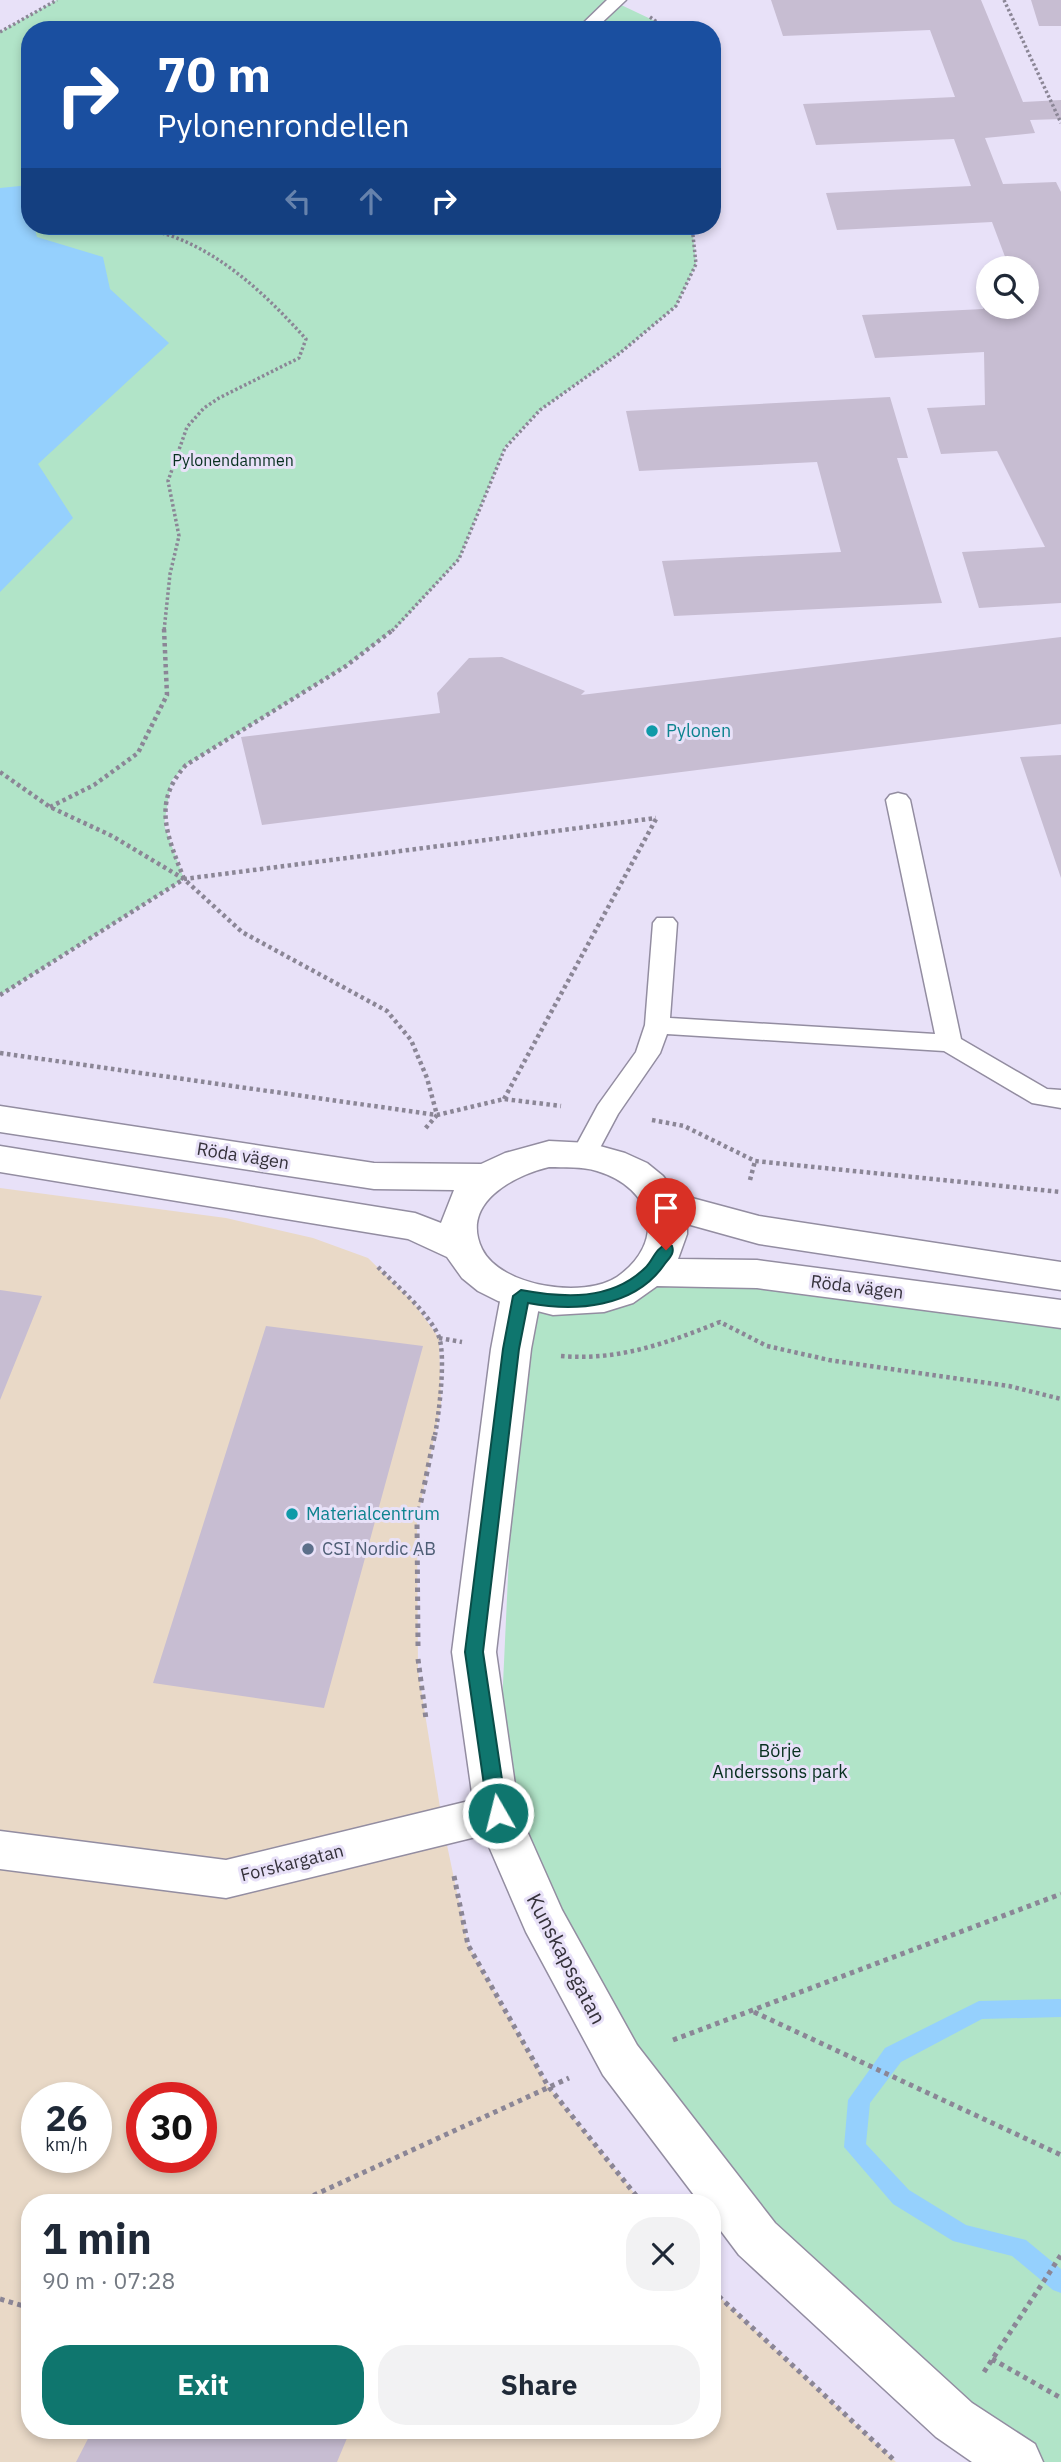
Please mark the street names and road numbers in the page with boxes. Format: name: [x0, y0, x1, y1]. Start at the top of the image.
street label: Röda vägen: [195, 1137, 291, 1174]
street label: Röda vägen: [809, 1269, 905, 1304]
street label: Forskargatan: [238, 1839, 346, 1886]
street label: Kunskapsgatan: [521, 1888, 613, 2029]

